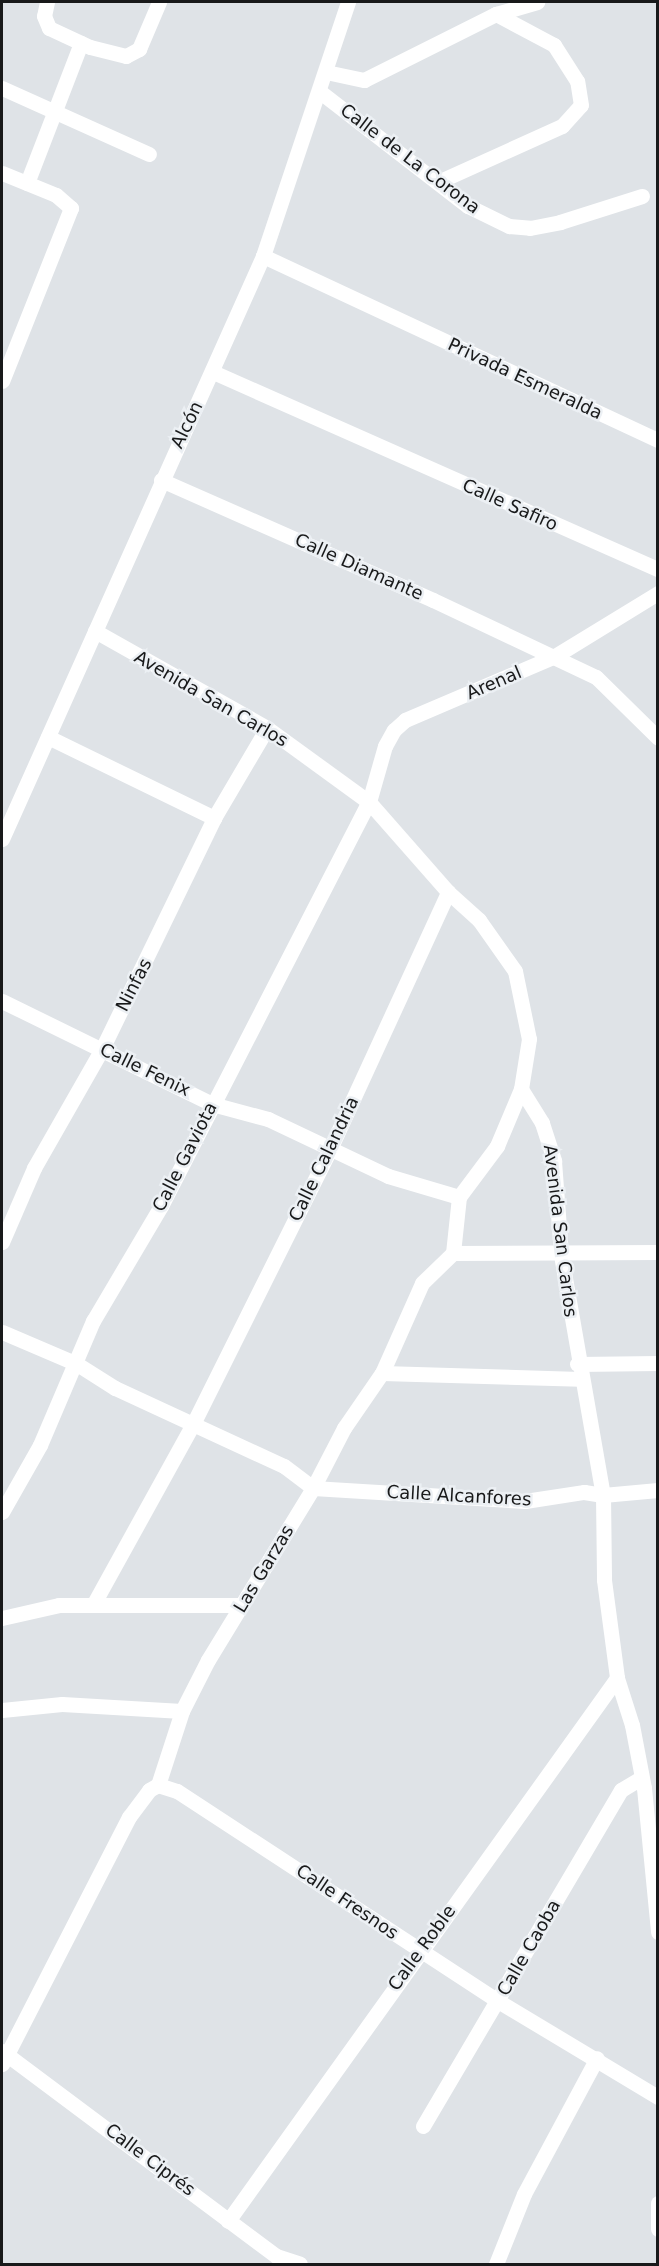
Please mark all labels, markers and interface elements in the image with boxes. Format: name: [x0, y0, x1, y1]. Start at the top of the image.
street label: Calle de La Corona: [336, 99, 484, 219]
street label: Privada Esmeralda: [444, 334, 606, 424]
street label: Alcón: [166, 398, 208, 452]
street label: Calle Safiro: [459, 474, 561, 536]
street label: Calle Diamante: [291, 529, 427, 605]
street label: Avenida San Carlos: [130, 646, 292, 752]
street label: Arenal: [463, 662, 525, 704]
street label: Ninfas: [112, 955, 156, 1015]
street label: Calle Fenix: [96, 1039, 194, 1101]
street label: Calle Calandria: [284, 1093, 364, 1225]
street label: Calle Gaviota: [148, 1099, 222, 1215]
street label: Avenida San Carlos: [539, 1144, 581, 1318]
street label: Calle Alcanfores: [386, 1481, 532, 1511]
street label: Las Garzas: [229, 1521, 299, 1617]
street label: Calle Fresnos: [292, 1860, 402, 1944]
street label: Calle Caoba: [493, 1896, 565, 2000]
street label: Calle Roble: [384, 1901, 460, 1995]
street label: Calle Ciprés: [101, 2119, 199, 2201]

